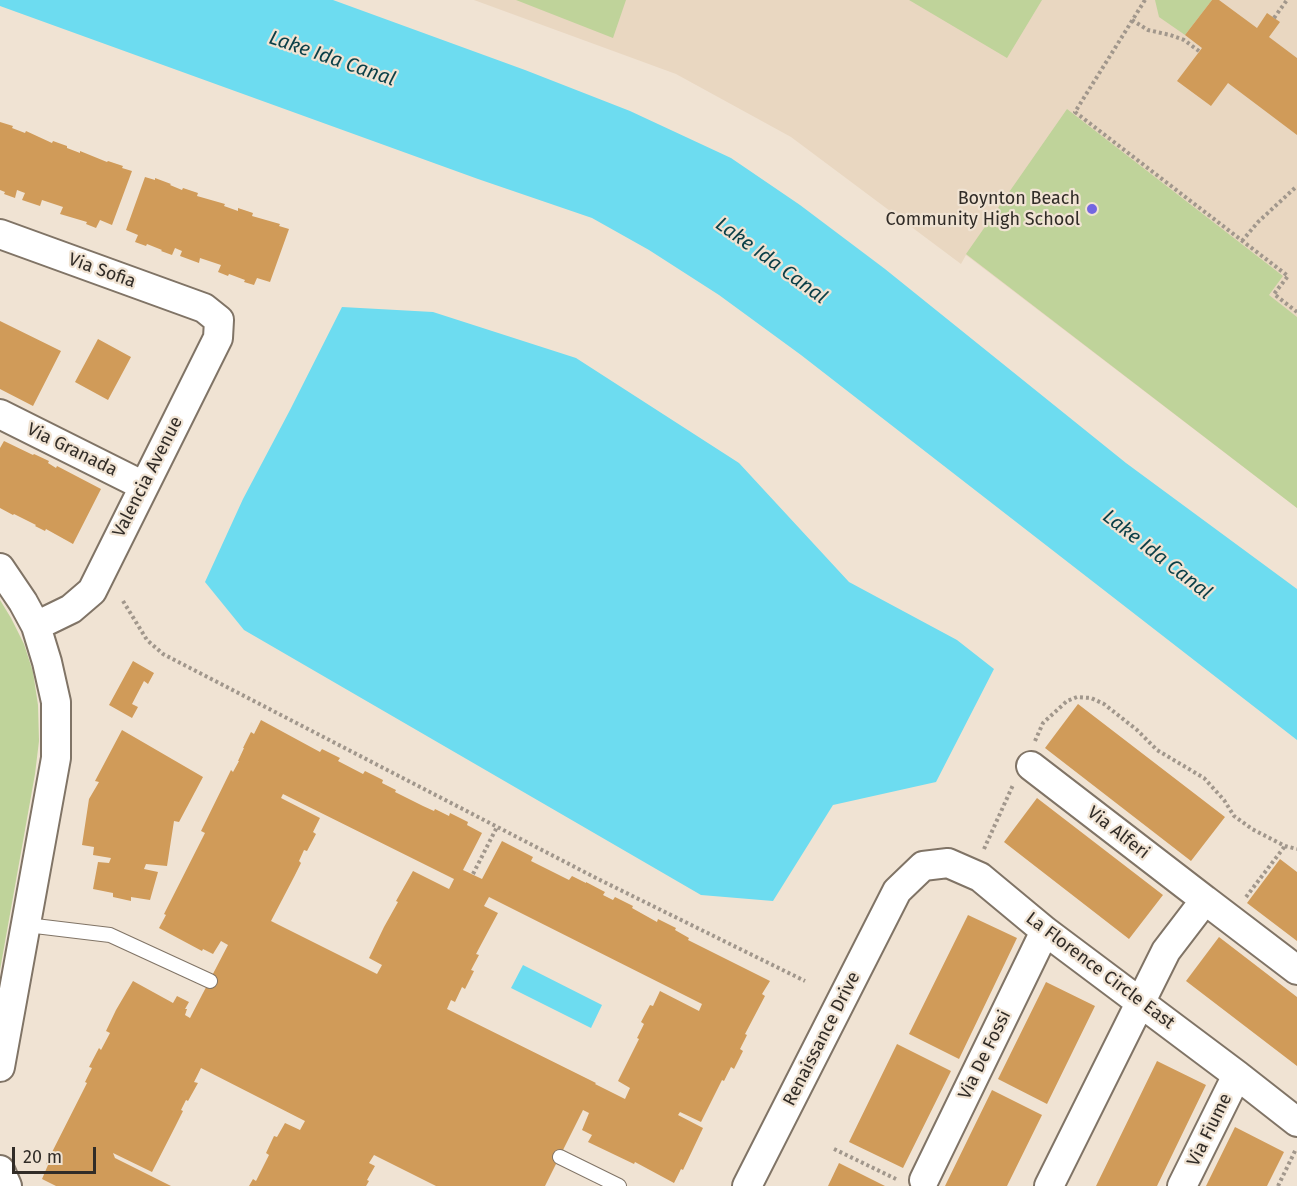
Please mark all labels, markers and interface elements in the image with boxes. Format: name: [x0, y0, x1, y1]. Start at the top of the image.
water label: Lake Ida Canal: [266, 26, 398, 92]
place label: Boynton Beach Community High School: [886, 188, 1080, 230]
marker: Boynton Beach Community High School: [1085, 202, 1099, 216]
water label: Lake Ida Canal: [711, 212, 831, 310]
street label: Via Sofia: [65, 249, 139, 293]
street label: Valencia Avenue: [108, 413, 188, 541]
street label: Via Granada: [23, 419, 121, 481]
water label: Lake Ida Canal: [1098, 505, 1216, 605]
street label: Via Alferi: [1083, 802, 1153, 864]
street label: La Florence Circle East: [1021, 908, 1179, 1034]
street label: Renaissance Drive: [779, 968, 865, 1110]
street label: Via De Fossi: [954, 1007, 1016, 1103]
street label: Via Fiume: [1183, 1090, 1237, 1170]
scale bar: [15, 1135, 99, 1173]
text: 20 m: [23, 1146, 62, 1168]

